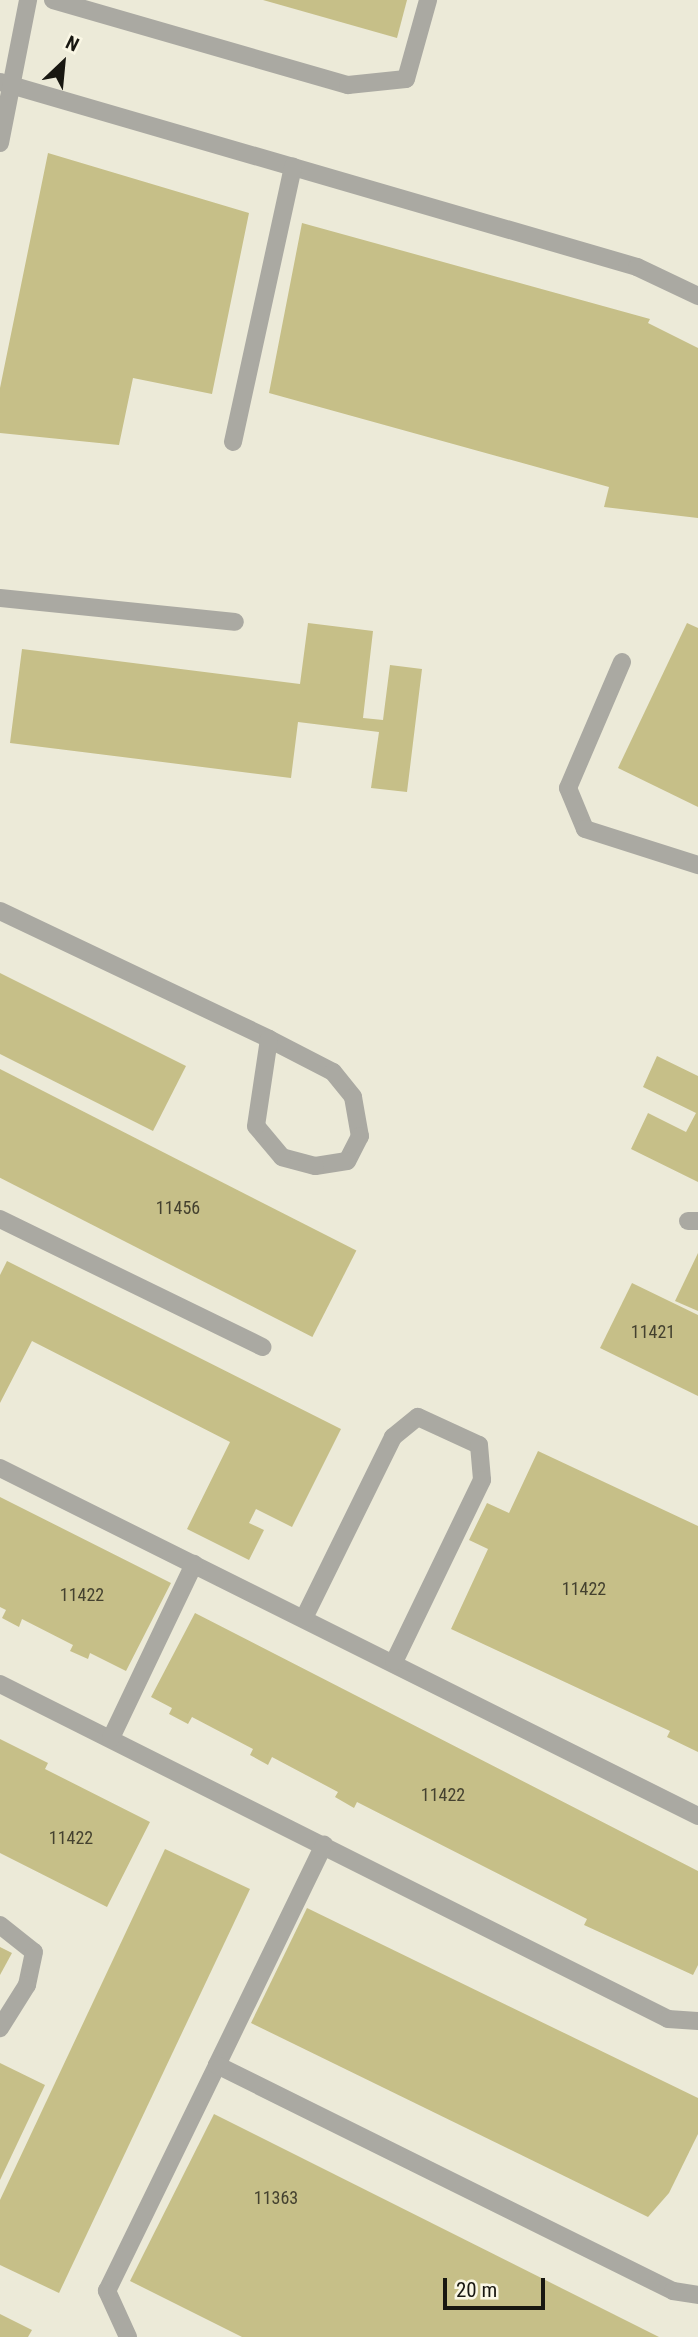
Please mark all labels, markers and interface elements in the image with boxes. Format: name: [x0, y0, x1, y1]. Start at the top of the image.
north arrow: [28, 28, 98, 98]
text: N: [62, 31, 83, 57]
house number: 11456: [156, 1197, 200, 1219]
house number: 11421: [631, 1321, 675, 1343]
house number: 11422: [562, 1578, 606, 1600]
house number: 11422: [60, 1584, 104, 1606]
house number: 11422: [421, 1784, 465, 1806]
house number: 11422: [49, 1827, 93, 1849]
house number: 11363: [254, 2187, 298, 2209]
scale bar: [446, 2264, 548, 2308]
text: 20 m: [456, 2278, 497, 2302]

